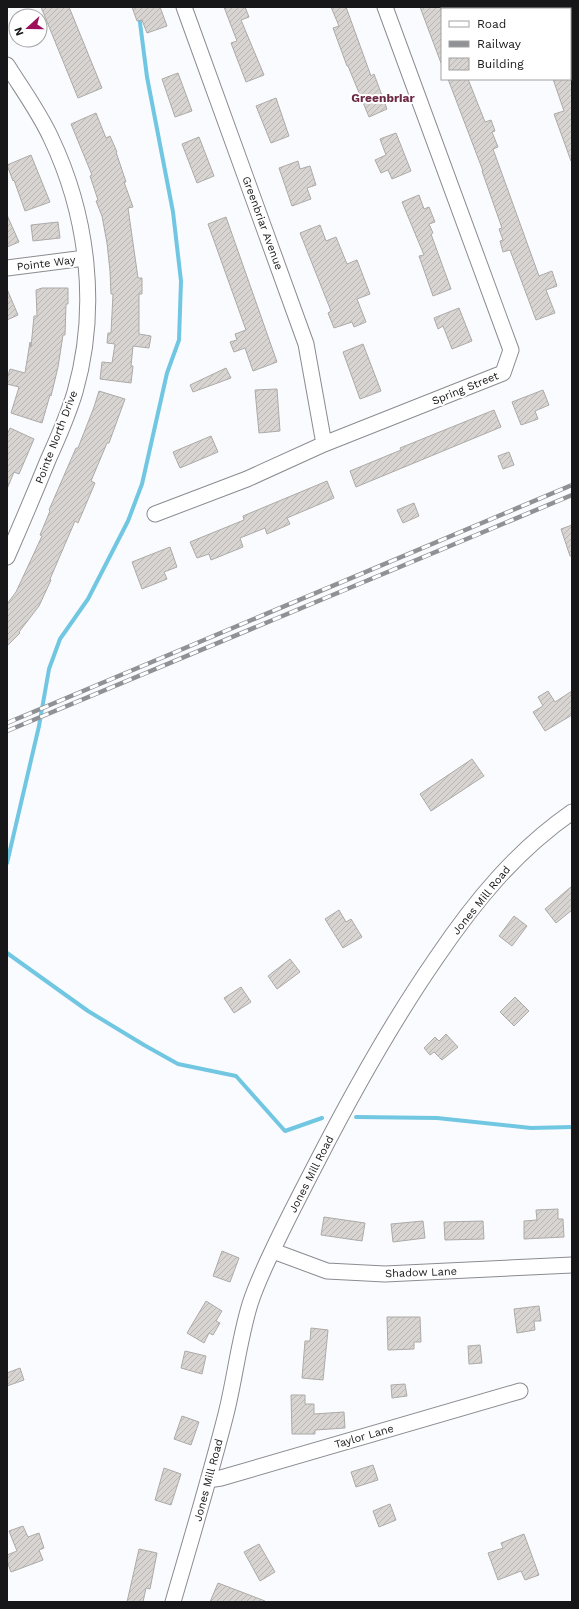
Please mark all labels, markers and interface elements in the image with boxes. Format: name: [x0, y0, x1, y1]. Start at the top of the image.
north arrow: [8, 8, 48, 48]
legend: [441, 8, 571, 80]
text: Road: [477, 17, 506, 31]
text: N: [12, 25, 27, 38]
text: Railway: [477, 37, 522, 51]
text: Building: [477, 57, 524, 71]
district label: Greenbriar: [351, 91, 416, 105]
street label: Greenbriar Avenue: [240, 175, 286, 272]
street label: Pointe Way: [16, 253, 76, 274]
street label: Spring Street: [430, 369, 501, 408]
street label: Pointe North Drive: [33, 389, 80, 486]
street label: Jones Mill Road: [450, 863, 513, 937]
street label: Jones Mill Road: [286, 1134, 336, 1215]
street label: Shadow Lane: [385, 1265, 457, 1280]
street label: Taylor Lane: [333, 1422, 395, 1451]
street label: Jones Mill Road: [191, 1438, 226, 1523]

